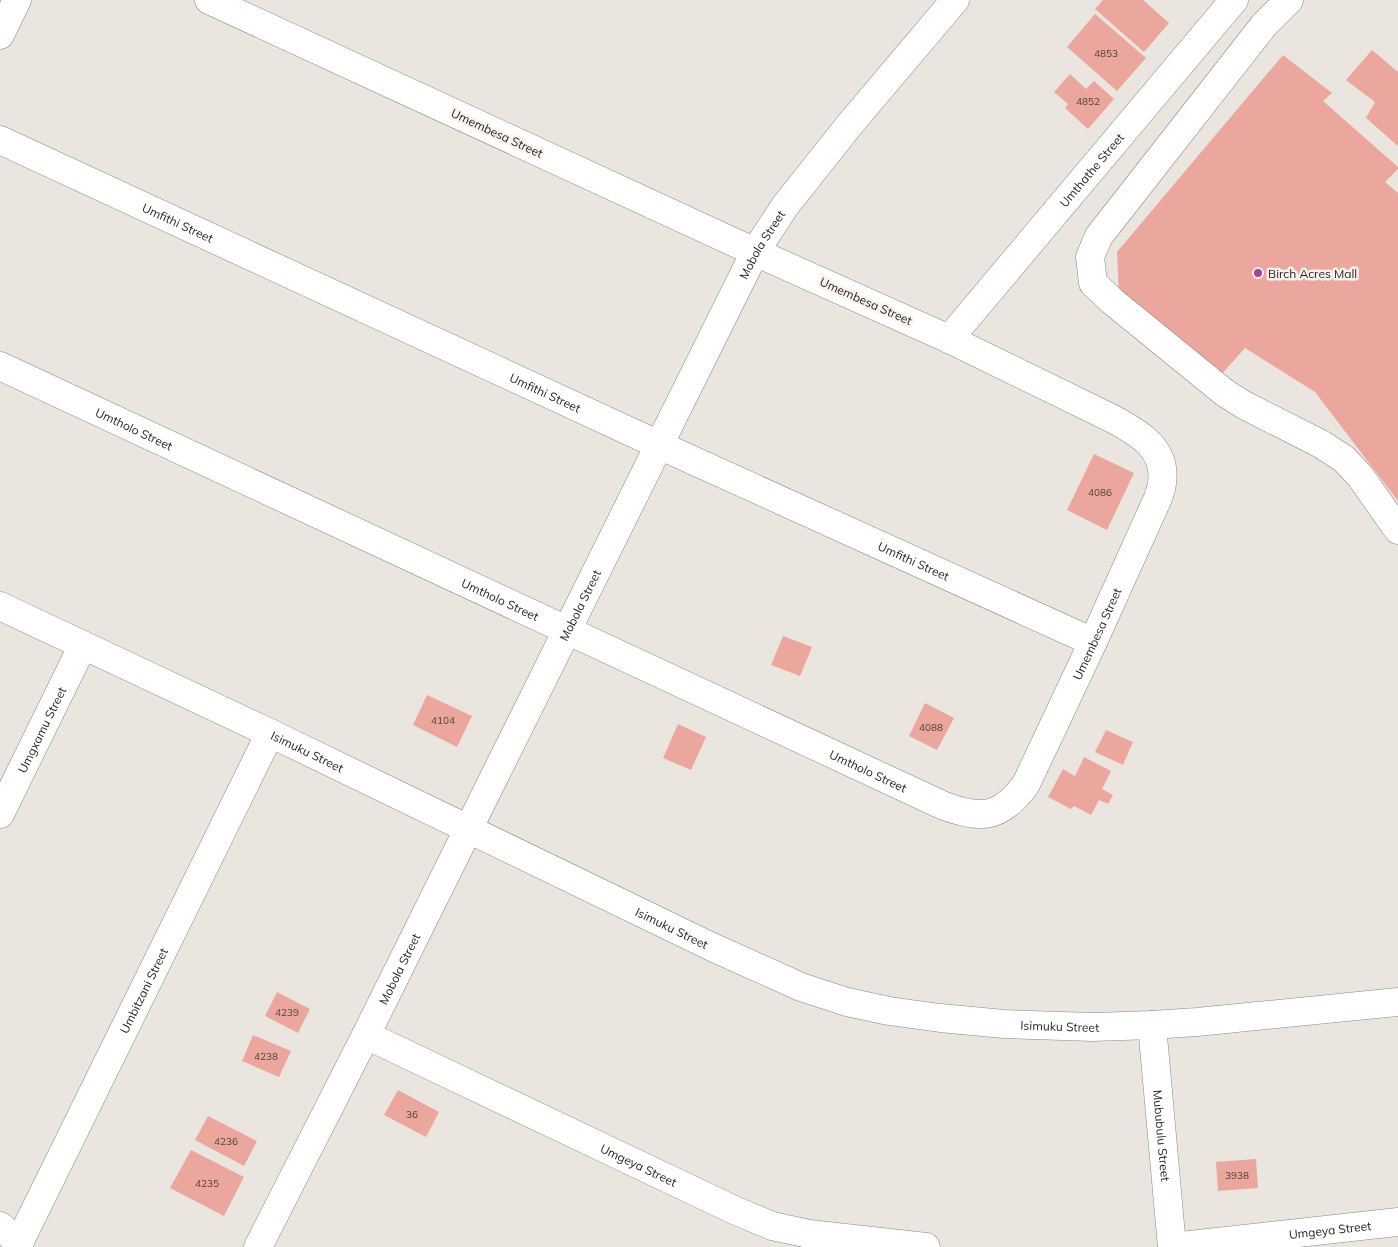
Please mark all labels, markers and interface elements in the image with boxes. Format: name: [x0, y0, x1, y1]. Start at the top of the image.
house number: 4853: [1094, 47, 1118, 60]
house number: 4852: [1076, 95, 1100, 108]
street label: Umembesa Street: [449, 105, 545, 161]
street label: Umthathe Street: [1056, 130, 1127, 210]
street label: Umfithi Street: [140, 199, 216, 245]
street label: Mobola Street: [735, 207, 788, 281]
place label: Birch Acres Mall: [1268, 266, 1357, 281]
marker: Birch Acres Mall: [1252, 267, 1264, 279]
street label: Umembesa Street: [817, 274, 915, 328]
street label: Umfithi Street: [507, 370, 583, 415]
street label: Umtholo Street: [93, 404, 175, 453]
house number: 4086: [1088, 486, 1112, 499]
street label: Umfithi Street: [876, 538, 952, 583]
street label: Mobola Street: [556, 567, 604, 643]
street label: Umtholo Street: [459, 575, 541, 624]
street label: Umembesa Street: [1069, 585, 1124, 682]
street label: Umgxamu Street: [14, 684, 69, 775]
house number: 4104: [431, 714, 455, 727]
house number: 4088: [919, 721, 943, 734]
street label: Isimuku Street: [269, 727, 346, 775]
street label: Umtholo Street: [827, 746, 909, 795]
street label: Isimuku Street: [633, 904, 711, 952]
street label: Mobola Street: [375, 931, 423, 1007]
street label: Umbitzani Street: [116, 945, 171, 1036]
house number: 4239: [275, 1006, 299, 1019]
street label: Isimuku Street: [1020, 1017, 1100, 1035]
house number: 4238: [254, 1050, 278, 1063]
street label: Mububulu Street: [1150, 1089, 1174, 1182]
house number: 36: [406, 1108, 418, 1121]
house number: 4236: [214, 1135, 238, 1148]
street label: Umgeya Street: [598, 1140, 679, 1189]
house number: 3938: [1225, 1169, 1249, 1182]
house number: 4235: [195, 1177, 219, 1190]
street label: Umgeya Street: [1288, 1218, 1372, 1242]

